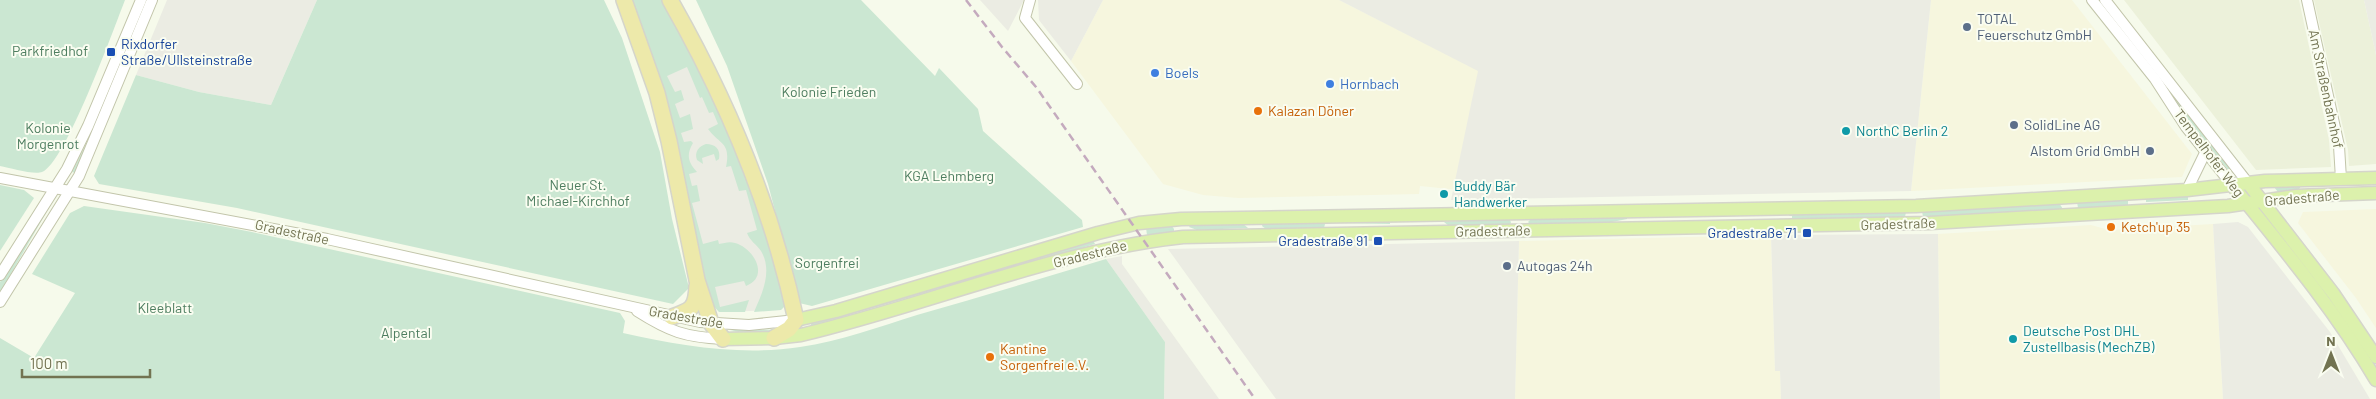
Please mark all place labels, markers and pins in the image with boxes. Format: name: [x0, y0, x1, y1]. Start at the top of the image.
place label: TOTAL Feuerschutz GmbH: [1977, 10, 2092, 43]
marker: TOTAL Feuerschutz GmbH: [1961, 21, 1973, 33]
place label: Rixdorfer Straße/Ullsteinstraße: [121, 35, 252, 68]
marker: Rixdorfer Straße/Ullsteinstraße: [105, 46, 117, 58]
place label: Boels: [1165, 64, 1199, 81]
marker: Boels: [1149, 67, 1161, 79]
place label: Hornbach: [1340, 75, 1399, 92]
marker: Hornbach: [1324, 78, 1336, 90]
place label: Kalazan Döner: [1268, 102, 1354, 119]
marker: Kalazan Döner: [1252, 105, 1264, 117]
place label: SolidLine AG: [2024, 116, 2100, 133]
marker: SolidLine AG: [2008, 119, 2020, 131]
place label: NorthC Berlin 2: [1856, 122, 1948, 139]
marker: NorthC Berlin 2: [1840, 125, 1852, 137]
place label: Alstom Grid GmbH: [2030, 142, 2140, 159]
marker: Alstom Grid GmbH: [2144, 145, 2156, 157]
place label: Buddy Bär Handwerker: [1454, 177, 1527, 210]
marker: Buddy Bär Handwerker: [1438, 188, 1450, 200]
place label: Ketch'up 35: [2121, 218, 2190, 235]
marker: Ketch'up 35: [2105, 221, 2117, 233]
place label: Gradestraße 71: [1708, 224, 1797, 241]
marker: Gradestraße 71: [1801, 227, 1813, 239]
place label: Gradestraße 91: [1278, 232, 1368, 249]
marker: Gradestraße 91: [1372, 235, 1384, 247]
place label: Autogas 24h: [1517, 257, 1592, 274]
marker: Autogas 24h: [1501, 260, 1513, 272]
place label: Deutsche Post DHL Zustellbasis (MechZB): [2023, 322, 2155, 355]
marker: Deutsche Post DHL Zustellbasis (MechZB): [2007, 333, 2019, 345]
place label: Kantine Sorgenfrei e.V.: [1000, 340, 1089, 373]
marker: Kantine Sorgenfrei e.V.: [984, 351, 996, 363]

